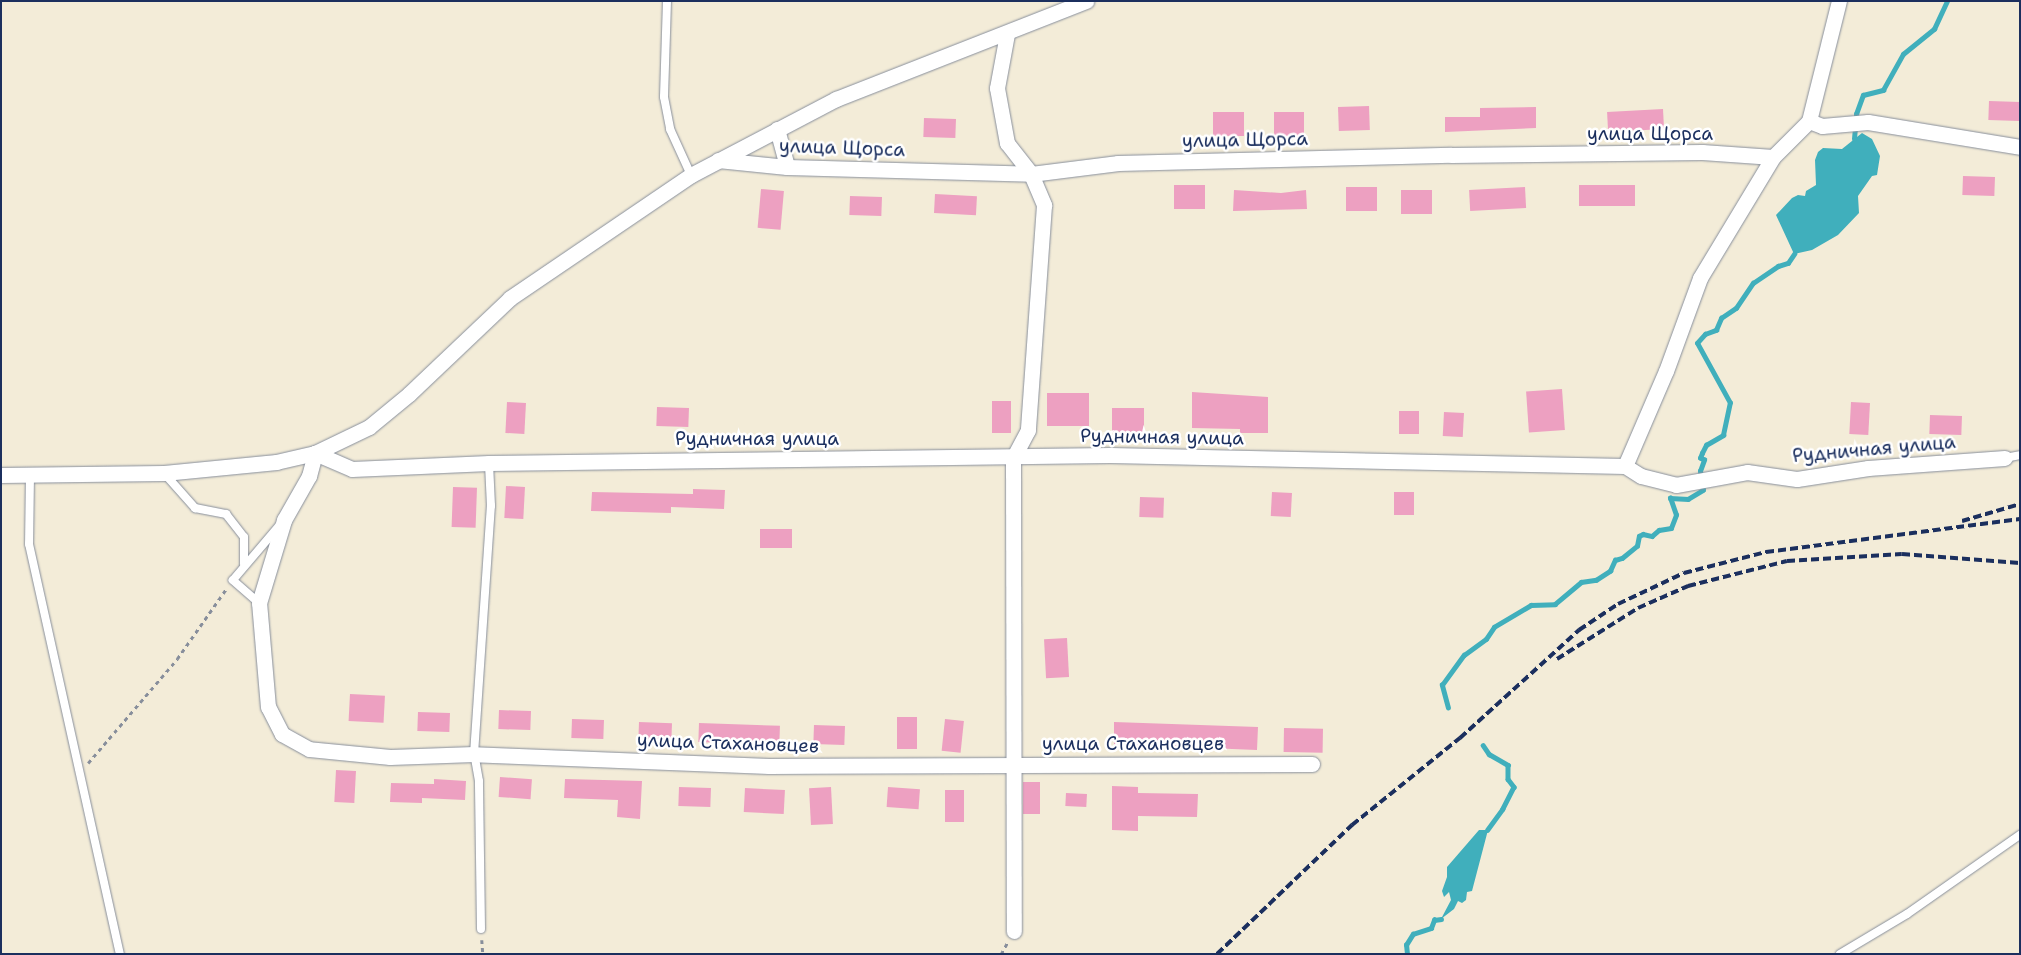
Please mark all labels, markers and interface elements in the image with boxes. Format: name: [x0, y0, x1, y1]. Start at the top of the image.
street label: улица Щорса: [1587, 123, 1713, 145]
street label: улица Щорса: [1182, 128, 1308, 152]
street label: улица Щорса: [779, 134, 905, 162]
street label: Рудничная улица: [1080, 424, 1244, 450]
street label: Рудничная улица: [675, 428, 839, 450]
street label: Рудничная улица: [1791, 431, 1957, 467]
street label: улица Стахановцев: [637, 728, 819, 758]
street label: улица Стахановцев: [1042, 733, 1224, 755]

